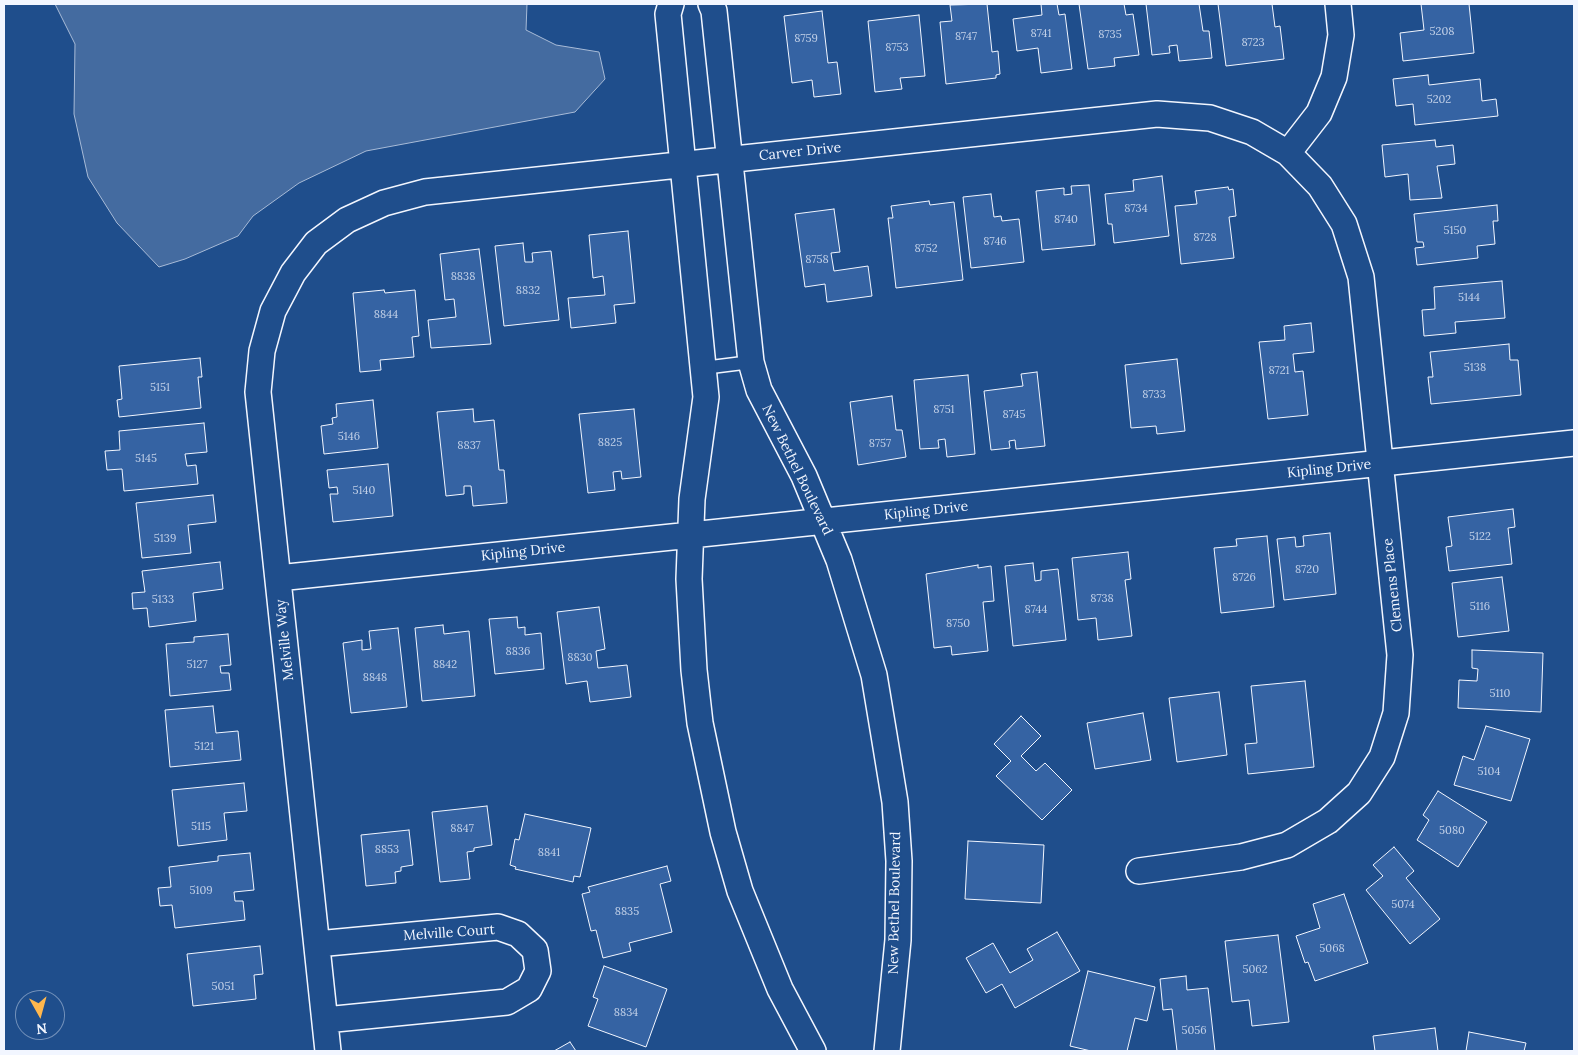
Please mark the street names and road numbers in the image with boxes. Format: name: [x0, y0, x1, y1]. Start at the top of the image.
street label: Carver Drive: [758, 139, 842, 165]
street label: New Bethel Boulevard: [758, 402, 836, 538]
street label: Kipling Drive: [1286, 456, 1372, 482]
street label: Kipling Drive: [883, 498, 969, 524]
street label: Clemens Place: [1380, 537, 1406, 633]
street label: Kipling Drive: [480, 539, 566, 565]
street label: Melville Way: [272, 598, 298, 682]
street label: New Bethel Boulevard: [885, 831, 905, 975]
street label: Melville Court: [403, 921, 495, 945]

